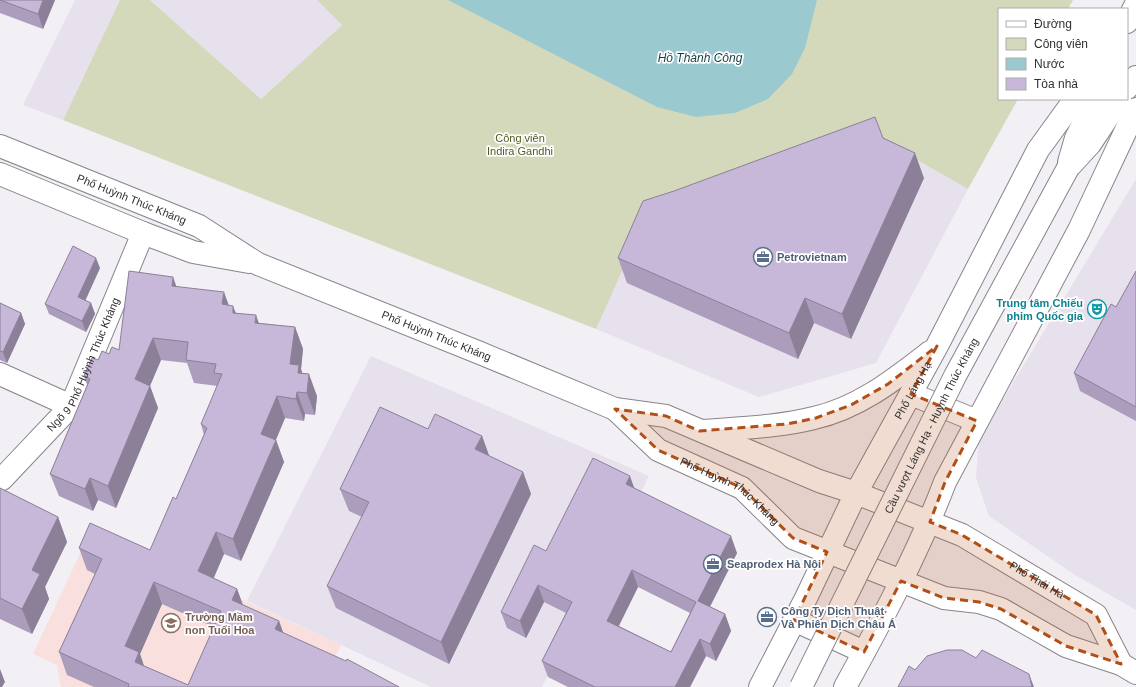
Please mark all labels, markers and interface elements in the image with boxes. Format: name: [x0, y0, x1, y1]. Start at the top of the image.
legend: [998, 8, 1128, 100]
text: Đường: [1034, 17, 1072, 31]
text: Công viên: [1034, 37, 1088, 51]
water label: Hồ Thành Công: [658, 51, 743, 65]
text: Nước: [1034, 57, 1065, 71]
text: Tòa nhà: [1034, 77, 1078, 91]
park label: Công viên Indira Gandhi: [487, 132, 553, 157]
street label: Phố Huỳnh Thúc Kháng: [75, 172, 188, 226]
office icon: Petrovietnam: [752, 246, 774, 268]
place label: Petrovietnam: [777, 251, 847, 263]
street label: Ngõ 9 Phố Huỳnh Thúc Kháng: [44, 296, 121, 434]
place label: Trung tâm Chiếu phim Quốc gia: [996, 297, 1084, 322]
theatre icon: Trung tâm Chiếu phim Quốc gia: [1086, 298, 1108, 320]
street label: Phố Huỳnh Thúc Kháng: [380, 308, 493, 363]
street label: Cầu vượt Láng Hạ - Huỳnh Thúc Kháng: [882, 336, 981, 515]
street label: Phố Láng Hạ: [892, 358, 934, 421]
street label: Phố Huỳnh Thúc Kháng: [679, 455, 782, 527]
office icon: Seaprodex Hà Nội: [702, 553, 724, 575]
place label: Seaprodex Hà Nội: [727, 558, 821, 571]
street label: Phố Thái Hà: [1008, 559, 1067, 601]
place label: Công Ty Dịch Thuật Và Phiên Dịch Châu Á: [781, 605, 896, 631]
office icon: Công Ty Dịch Thuật Và Phiên Dịch Châu Á: [756, 606, 778, 628]
place label: Trường Mầm non Tuổi Hoa: [185, 611, 255, 636]
school or university icon: Trường Mầm non Tuổi Hoa: [160, 612, 182, 634]

